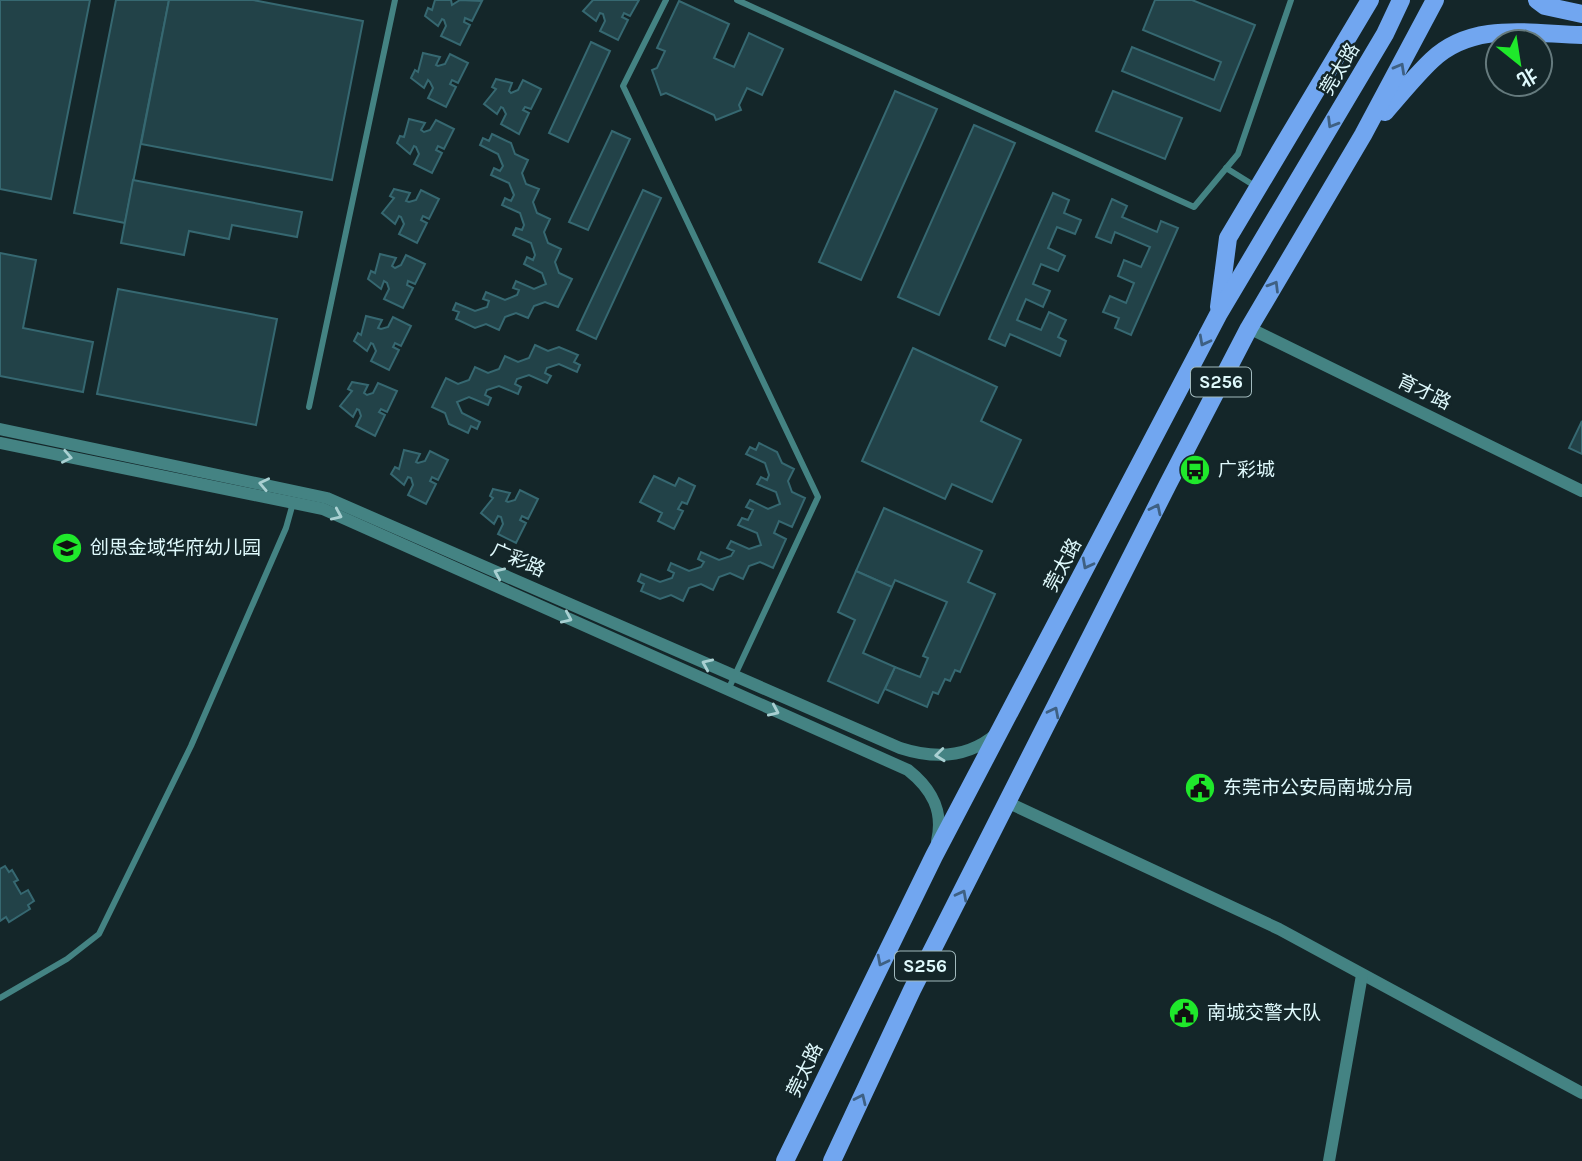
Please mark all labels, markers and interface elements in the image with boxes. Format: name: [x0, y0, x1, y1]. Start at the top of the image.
north arrow: [1484, 28, 1554, 98]
street label: 莞太路: [1316, 39, 1364, 99]
one-way arrow: [1392, 63, 1405, 75]
text: 北: [1513, 63, 1541, 91]
one-way arrow: [1327, 116, 1340, 129]
one-way arrow: [1266, 281, 1279, 294]
one-way arrow: [1199, 334, 1213, 346]
road number: S256: [1191, 368, 1251, 396]
street label: 育才路: [1394, 370, 1454, 414]
one-way arrow: [61, 448, 73, 463]
bus stop icon: 广彩城: [1178, 453, 1212, 487]
place label: 广彩城: [1218, 459, 1275, 481]
one-way arrow: [258, 478, 270, 493]
one-way arrow: [1148, 504, 1162, 516]
one-way arrow: [330, 507, 342, 521]
school or university icon: 创思金域华府幼儿园: [50, 531, 84, 565]
street label: 莞太路: [1040, 535, 1086, 595]
place label: 创思金域华府幼儿园: [90, 537, 261, 559]
street label: 广彩路: [487, 538, 549, 582]
one-way arrow: [1082, 557, 1096, 569]
one-way arrow: [493, 567, 506, 581]
one-way arrow: [560, 610, 572, 624]
one-way arrow: [702, 658, 714, 672]
one-way arrow: [767, 703, 779, 717]
one-way arrow: [1046, 707, 1060, 719]
one-way arrow: [934, 748, 946, 763]
public building icon: 东莞市公安局南城分局: [1183, 771, 1217, 805]
place label: 东莞市公安局南城分局: [1223, 777, 1413, 799]
one-way arrow: [954, 890, 967, 902]
road number: S256: [895, 951, 955, 981]
one-way arrow: [876, 954, 890, 966]
public building icon: 南城交警大队: [1167, 996, 1201, 1030]
place label: 南城交警大队: [1207, 1002, 1321, 1024]
street label: 莞太路: [783, 1040, 827, 1100]
one-way arrow: [853, 1094, 867, 1106]

